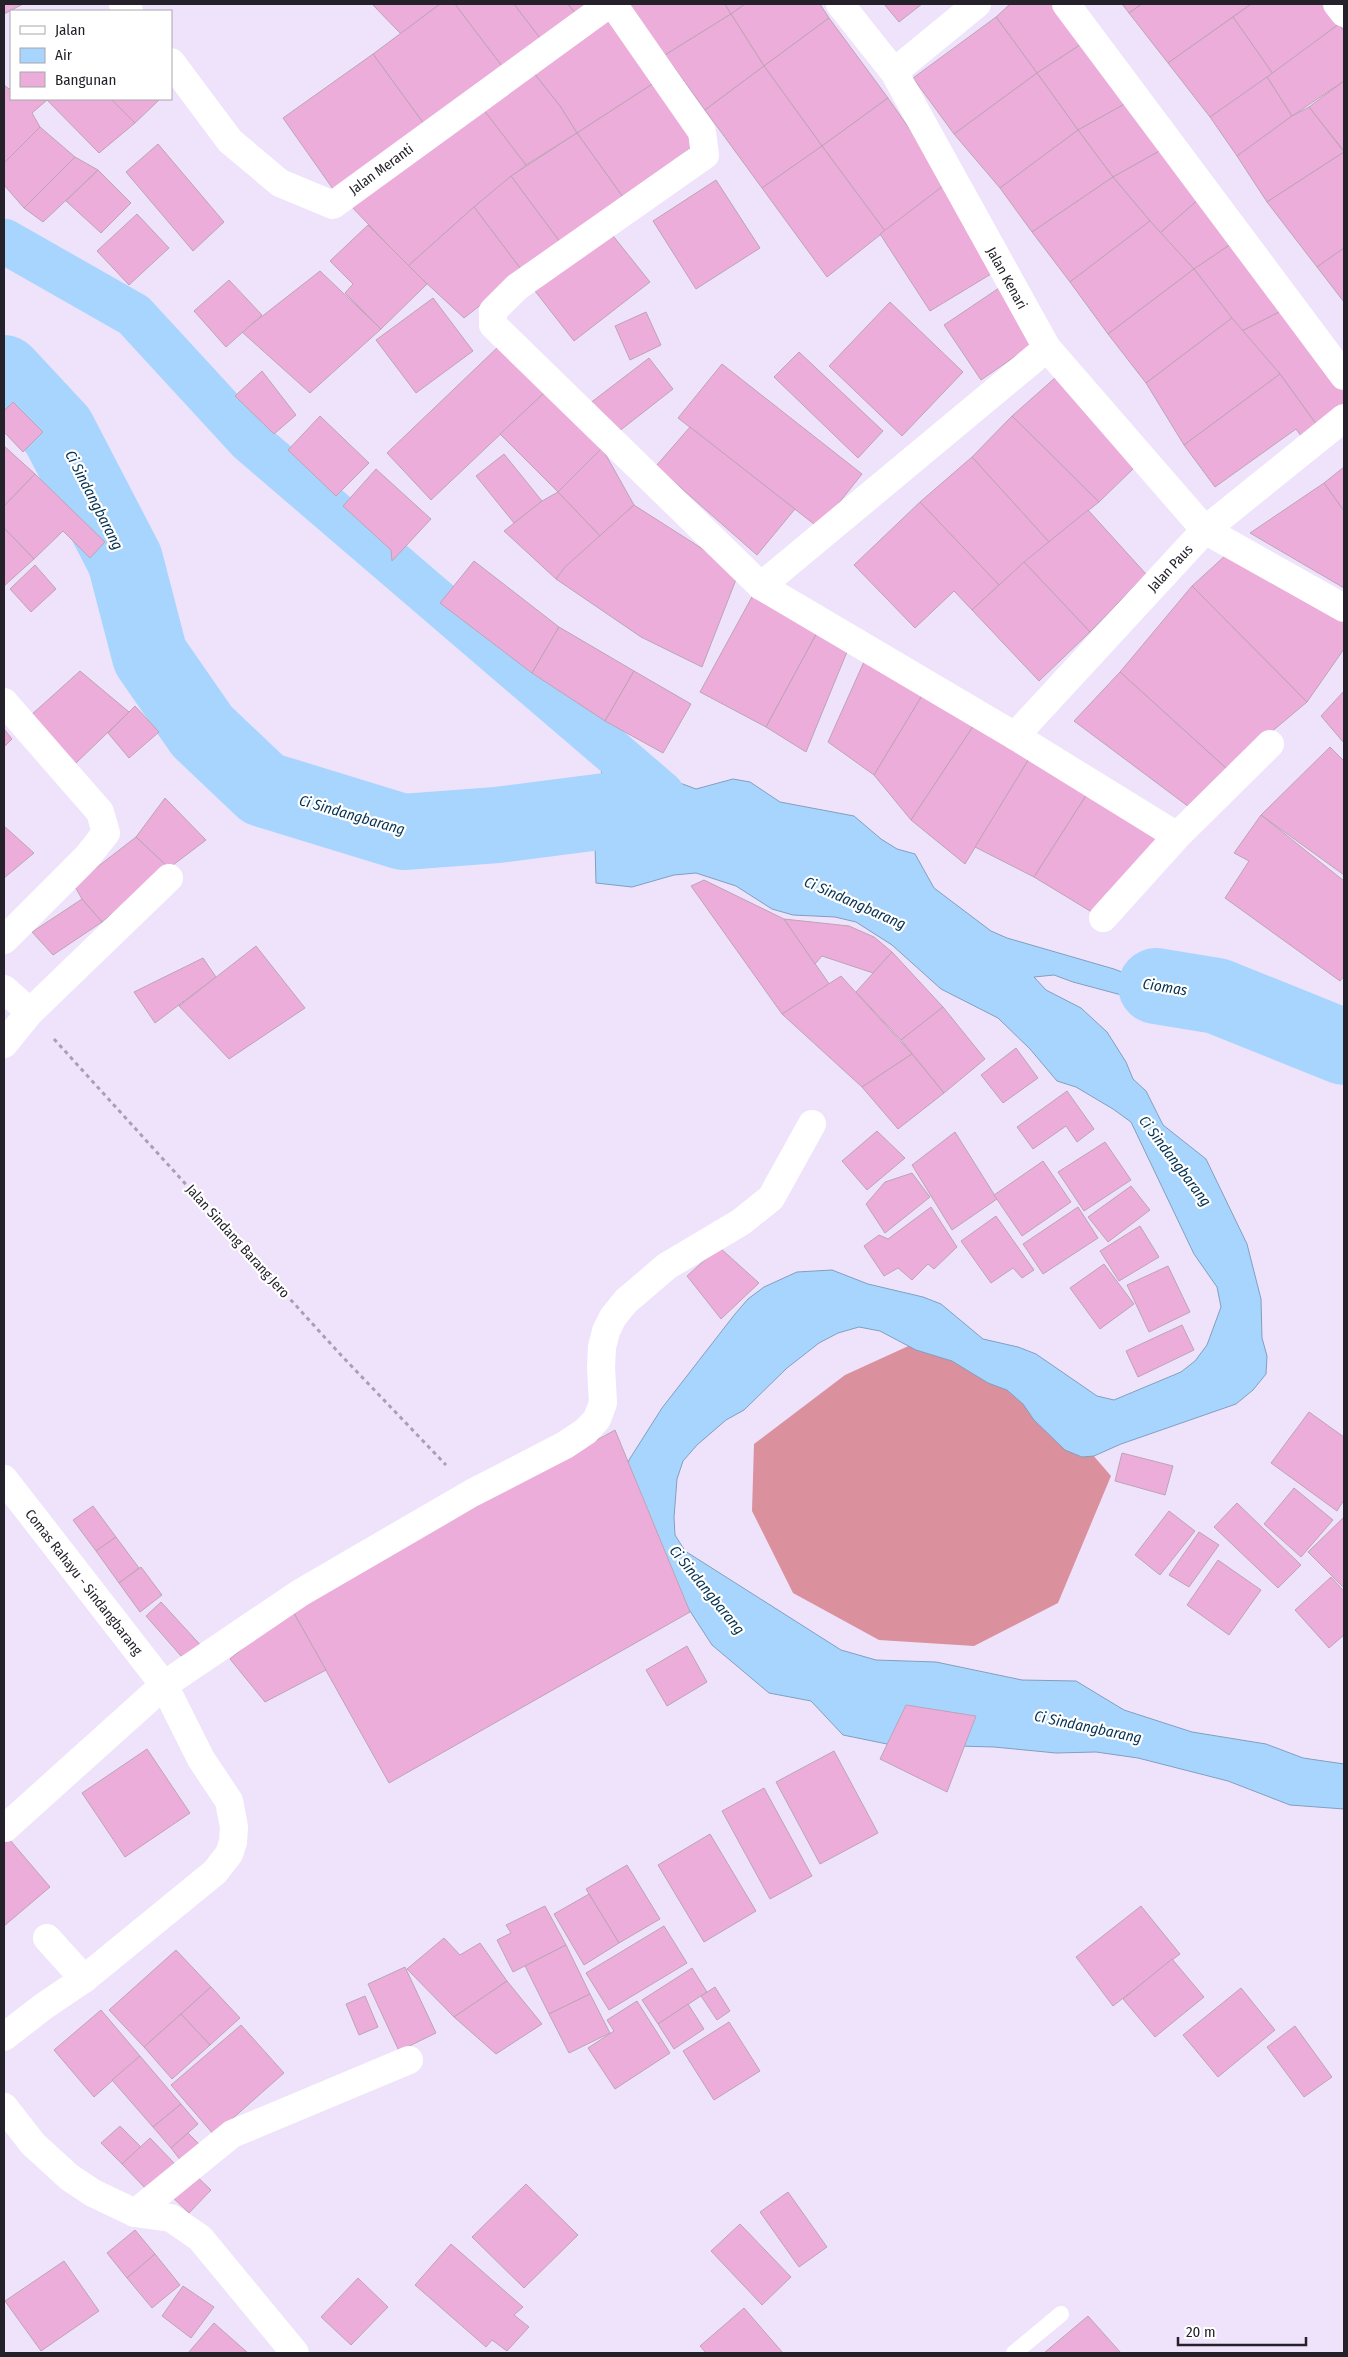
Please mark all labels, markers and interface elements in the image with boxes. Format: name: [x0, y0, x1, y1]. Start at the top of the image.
legend: [10, 10, 172, 100]
text: Jalan: [55, 21, 85, 39]
text: Air: [55, 46, 73, 64]
text: Bangunan: [55, 71, 116, 89]
street label: Jalan Meranti: [346, 140, 417, 198]
street label: Jalan Kenari: [983, 244, 1031, 312]
water label: Ci Sindangbarang: [61, 447, 127, 553]
street label: Jalan Paus: [1144, 541, 1197, 596]
water label: Ci Sindangbarang: [297, 791, 407, 839]
water label: Ci Sindangbarang: [801, 873, 909, 933]
water label: Ciomas: [1141, 975, 1189, 999]
water label: Ci Sindangbarang: [1135, 1112, 1215, 1210]
street label: Jalan Sindang Barang Jero: [182, 1181, 293, 1302]
street label: Comas Rahayu - Sindangbarang: [21, 1506, 146, 1659]
water label: Ci Sindangbarang: [666, 1542, 748, 1638]
water label: Ci Sindangbarang: [1033, 1707, 1143, 1747]
scale bar: [1178, 2314, 1306, 2346]
text: 20 m: [1186, 2323, 1216, 2341]

